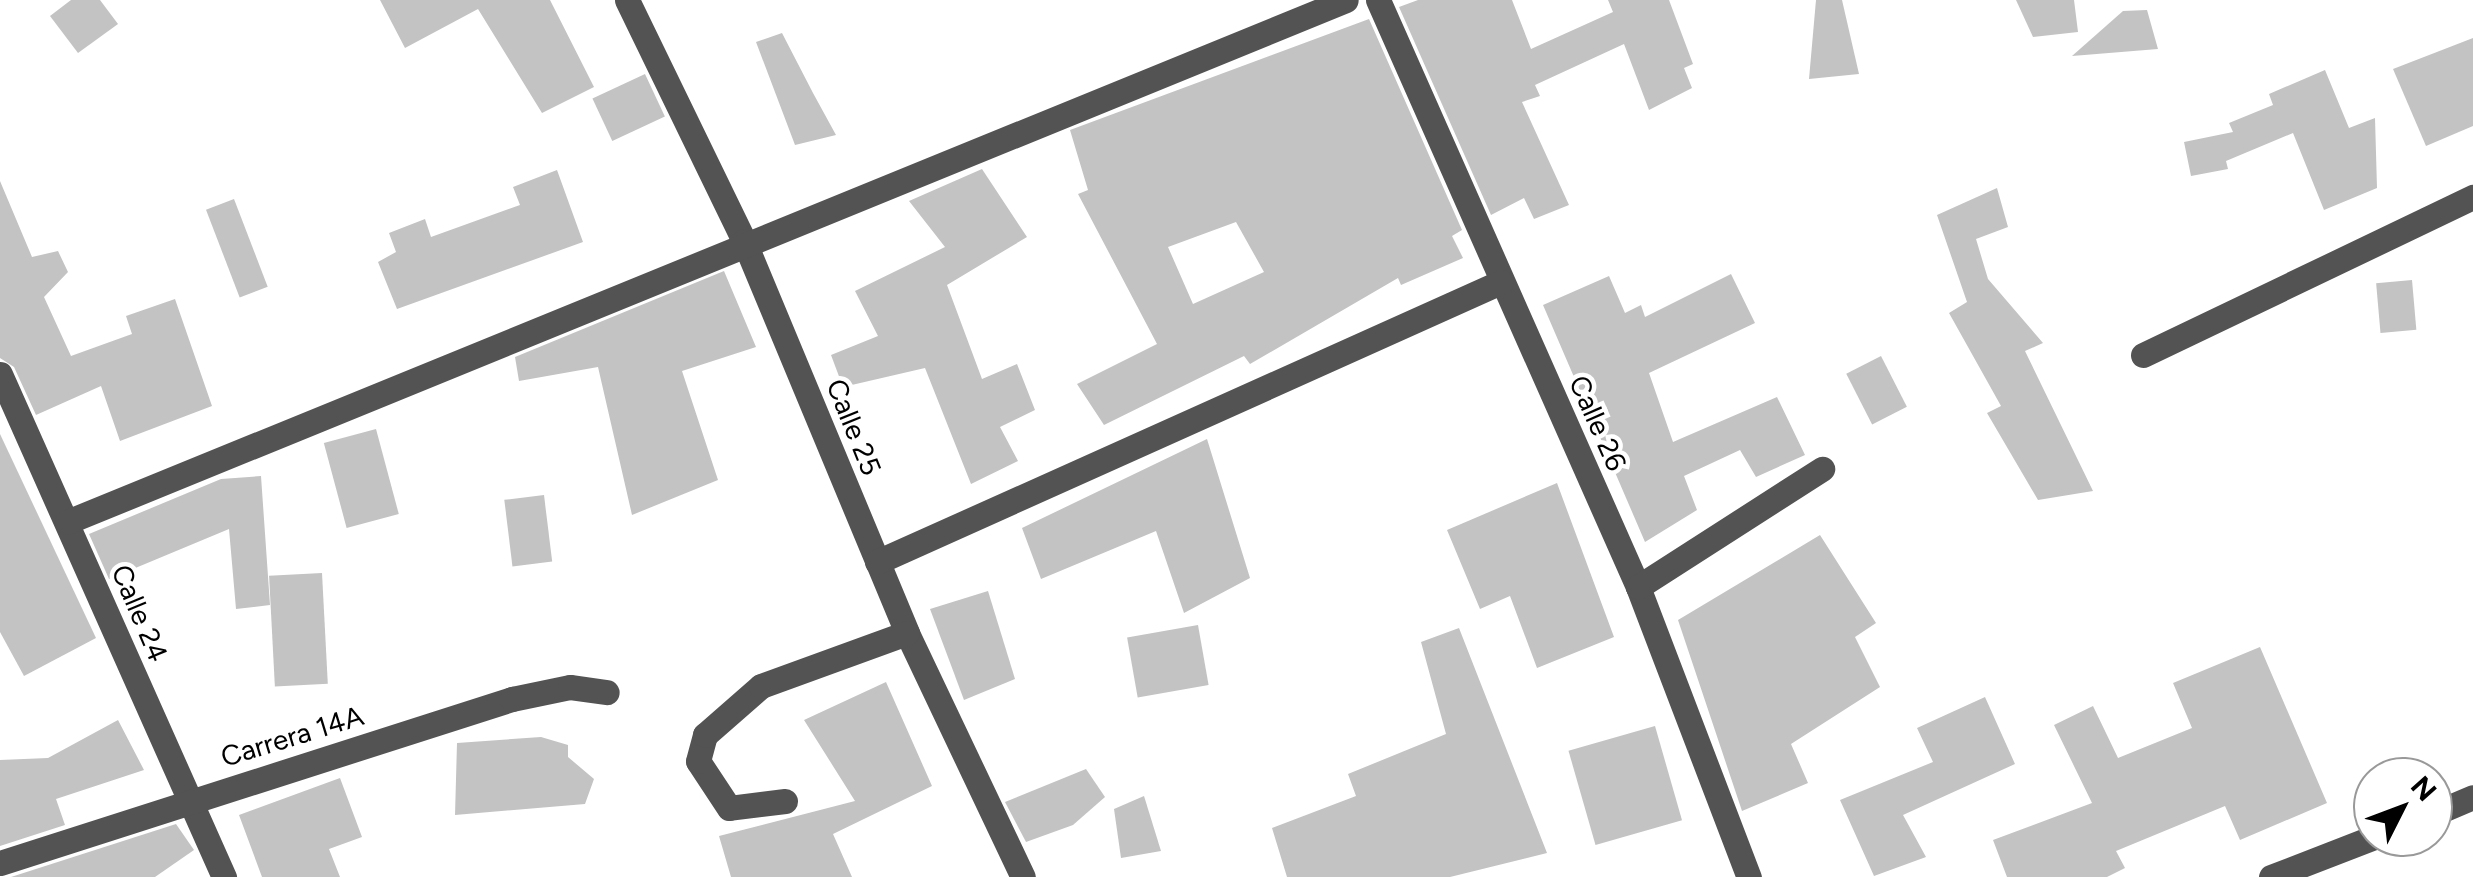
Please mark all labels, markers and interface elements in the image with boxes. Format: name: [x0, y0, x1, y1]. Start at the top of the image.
street label: Calle 26: [1562, 370, 1634, 476]
street label: Calle 25: [820, 374, 888, 480]
street label: Calle 24: [105, 559, 175, 667]
street label: Carrera 14A: [217, 698, 367, 774]
north arrow: [2353, 757, 2453, 857]
text: N: [2404, 769, 2444, 808]

